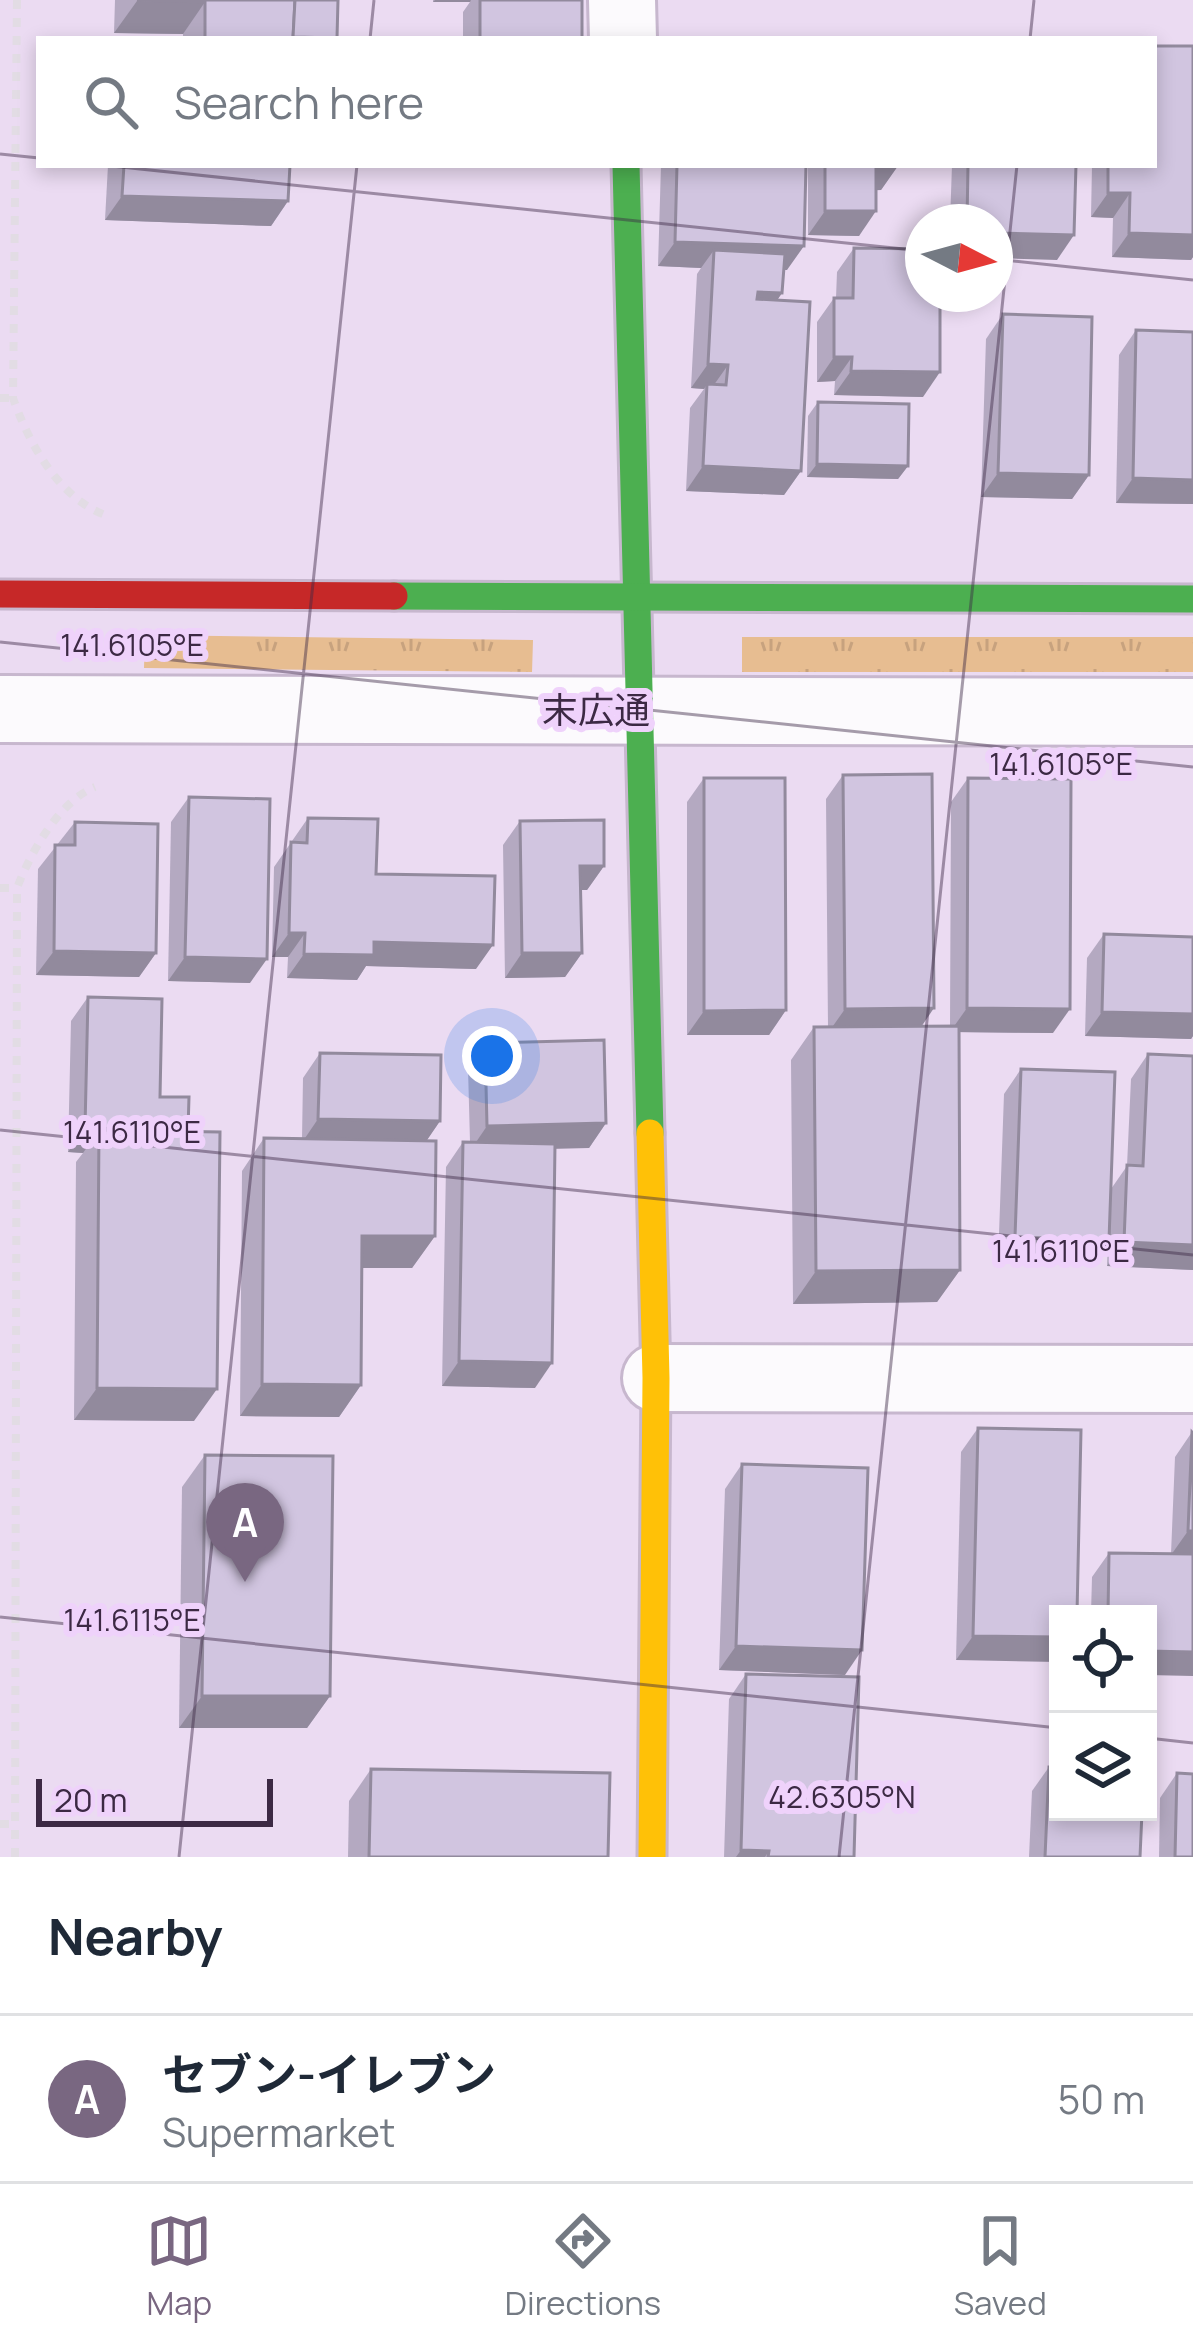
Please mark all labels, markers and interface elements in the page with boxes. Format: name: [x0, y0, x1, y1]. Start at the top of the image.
search box: [36, 36, 1157, 168]
icon: search: [78, 69, 144, 135]
text: Search here: [174, 71, 424, 133]
north arrow: [905, 204, 1013, 312]
text: 141.6105°E: [60, 624, 204, 665]
street label: 末広通: [542, 685, 650, 734]
text: 141.6105°E: [989, 743, 1133, 784]
your location: [462, 1026, 522, 1086]
text: 141.6110°E: [63, 1111, 201, 1152]
text: 141.6110°E: [992, 1230, 1130, 1271]
pin: A: [206, 1483, 284, 1582]
text: 141.6115°E: [64, 1599, 200, 1640]
map controls: [1049, 1605, 1157, 1821]
button: locate: [1049, 1605, 1157, 1713]
button: layers: [1049, 1713, 1157, 1821]
scale bar: [36, 1773, 273, 1826]
text: 42.6305°N: [768, 1776, 916, 1817]
text: 20 m: [54, 1777, 128, 1822]
text: Nearby: [48, 1901, 223, 1970]
text: セブン-イレブン: [162, 2043, 496, 2105]
text: A: [74, 2072, 100, 2126]
text: 50 m: [1058, 2072, 1145, 2126]
text: Supermarket: [162, 2105, 395, 2159]
tab: Map: [146, 2208, 212, 2325]
tab: Directions: [505, 2208, 661, 2325]
tab: Saved: [954, 2208, 1047, 2325]

